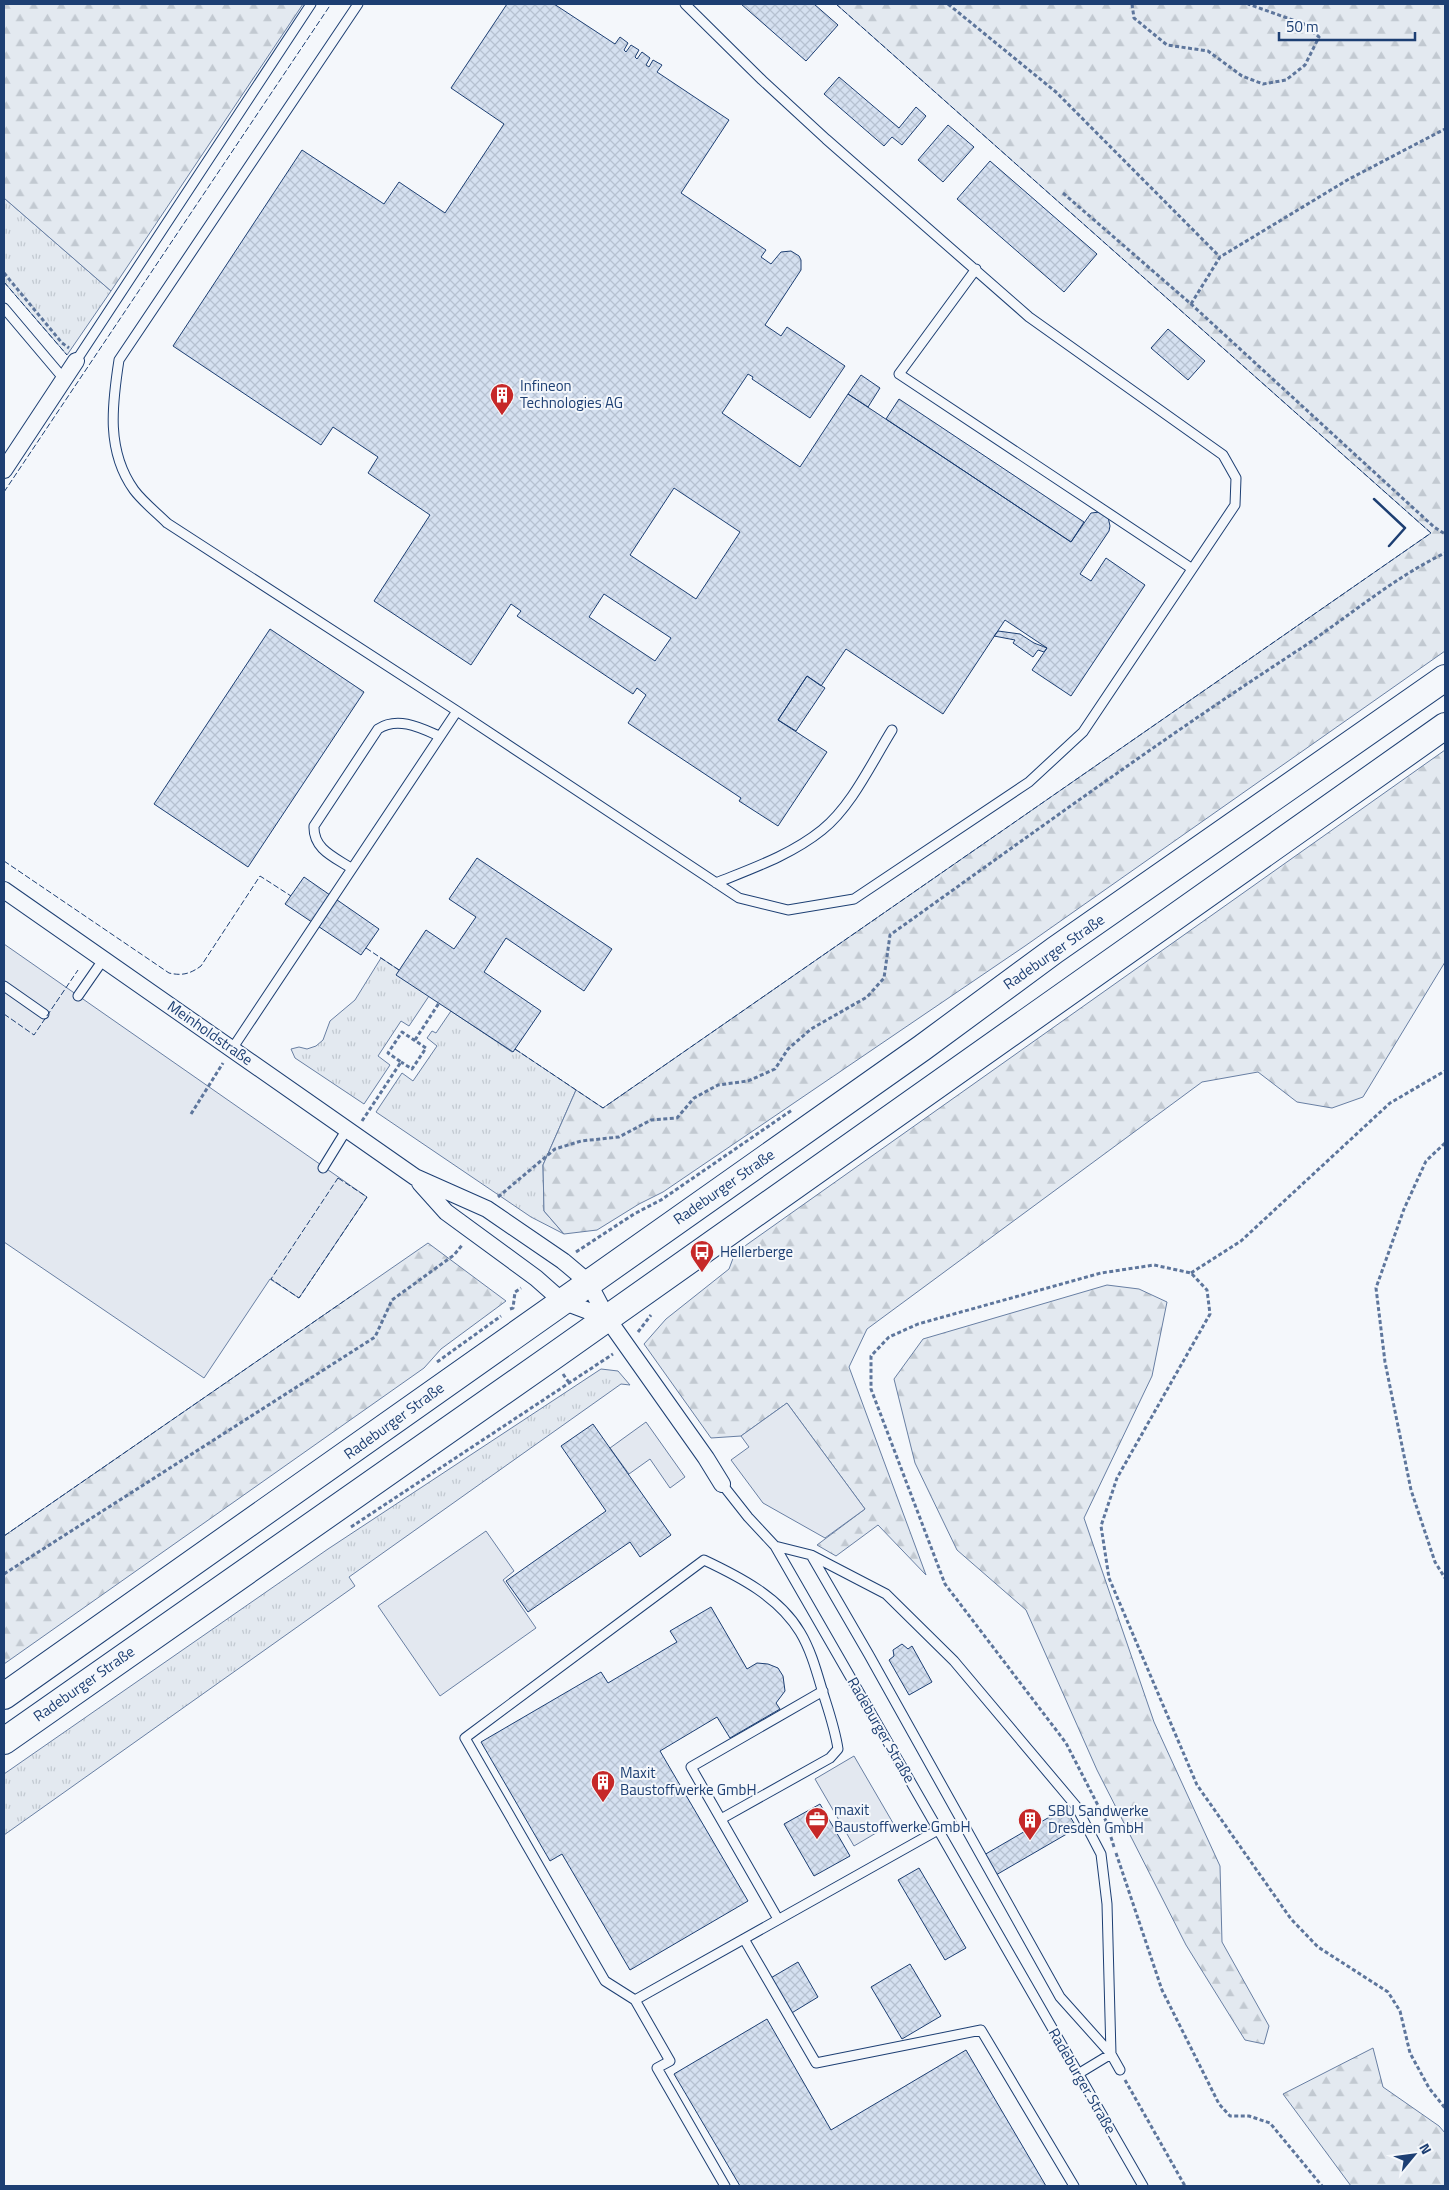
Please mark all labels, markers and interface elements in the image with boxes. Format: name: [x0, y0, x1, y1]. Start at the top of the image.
scale bar: [1279, 10, 1415, 42]
text: 50 m: [1286, 15, 1319, 38]
place label: Infineon Technologies AG: [520, 374, 623, 414]
building icon: Infineon Technologies AG: [489, 382, 515, 416]
street label: Radeburger Straße: [998, 908, 1109, 995]
street label: Meinholdstraße: [163, 995, 258, 1071]
street label: Radeburger Straße: [668, 1143, 779, 1230]
bus stop icon: Hellerberge: [689, 1239, 715, 1273]
place label: Hellerberge: [720, 1240, 793, 1263]
street label: Radeburger Straße: [339, 1376, 449, 1465]
street label: Radeburger Straße: [28, 1640, 139, 1727]
street label: Radeburger Straße: [842, 1672, 921, 1787]
place label: Maxit Baustoffwerke GmbH: [620, 1761, 757, 1801]
building icon: Maxit Baustoffwerke GmbH: [590, 1769, 616, 1803]
place label: maxit Baustoffwerke GmbH: [834, 1798, 971, 1838]
place label: SBU Sandwerke Dresden GmbH: [1048, 1799, 1149, 1839]
office icon: maxit Baustoffwerke GmbH: [804, 1806, 830, 1840]
building icon: SBU Sandwerke Dresden GmbH: [1017, 1807, 1043, 1841]
street label: Radeburger Straße: [1043, 2023, 1122, 2138]
north arrow: [1389, 2130, 1439, 2180]
text: N: [1414, 2139, 1437, 2158]

